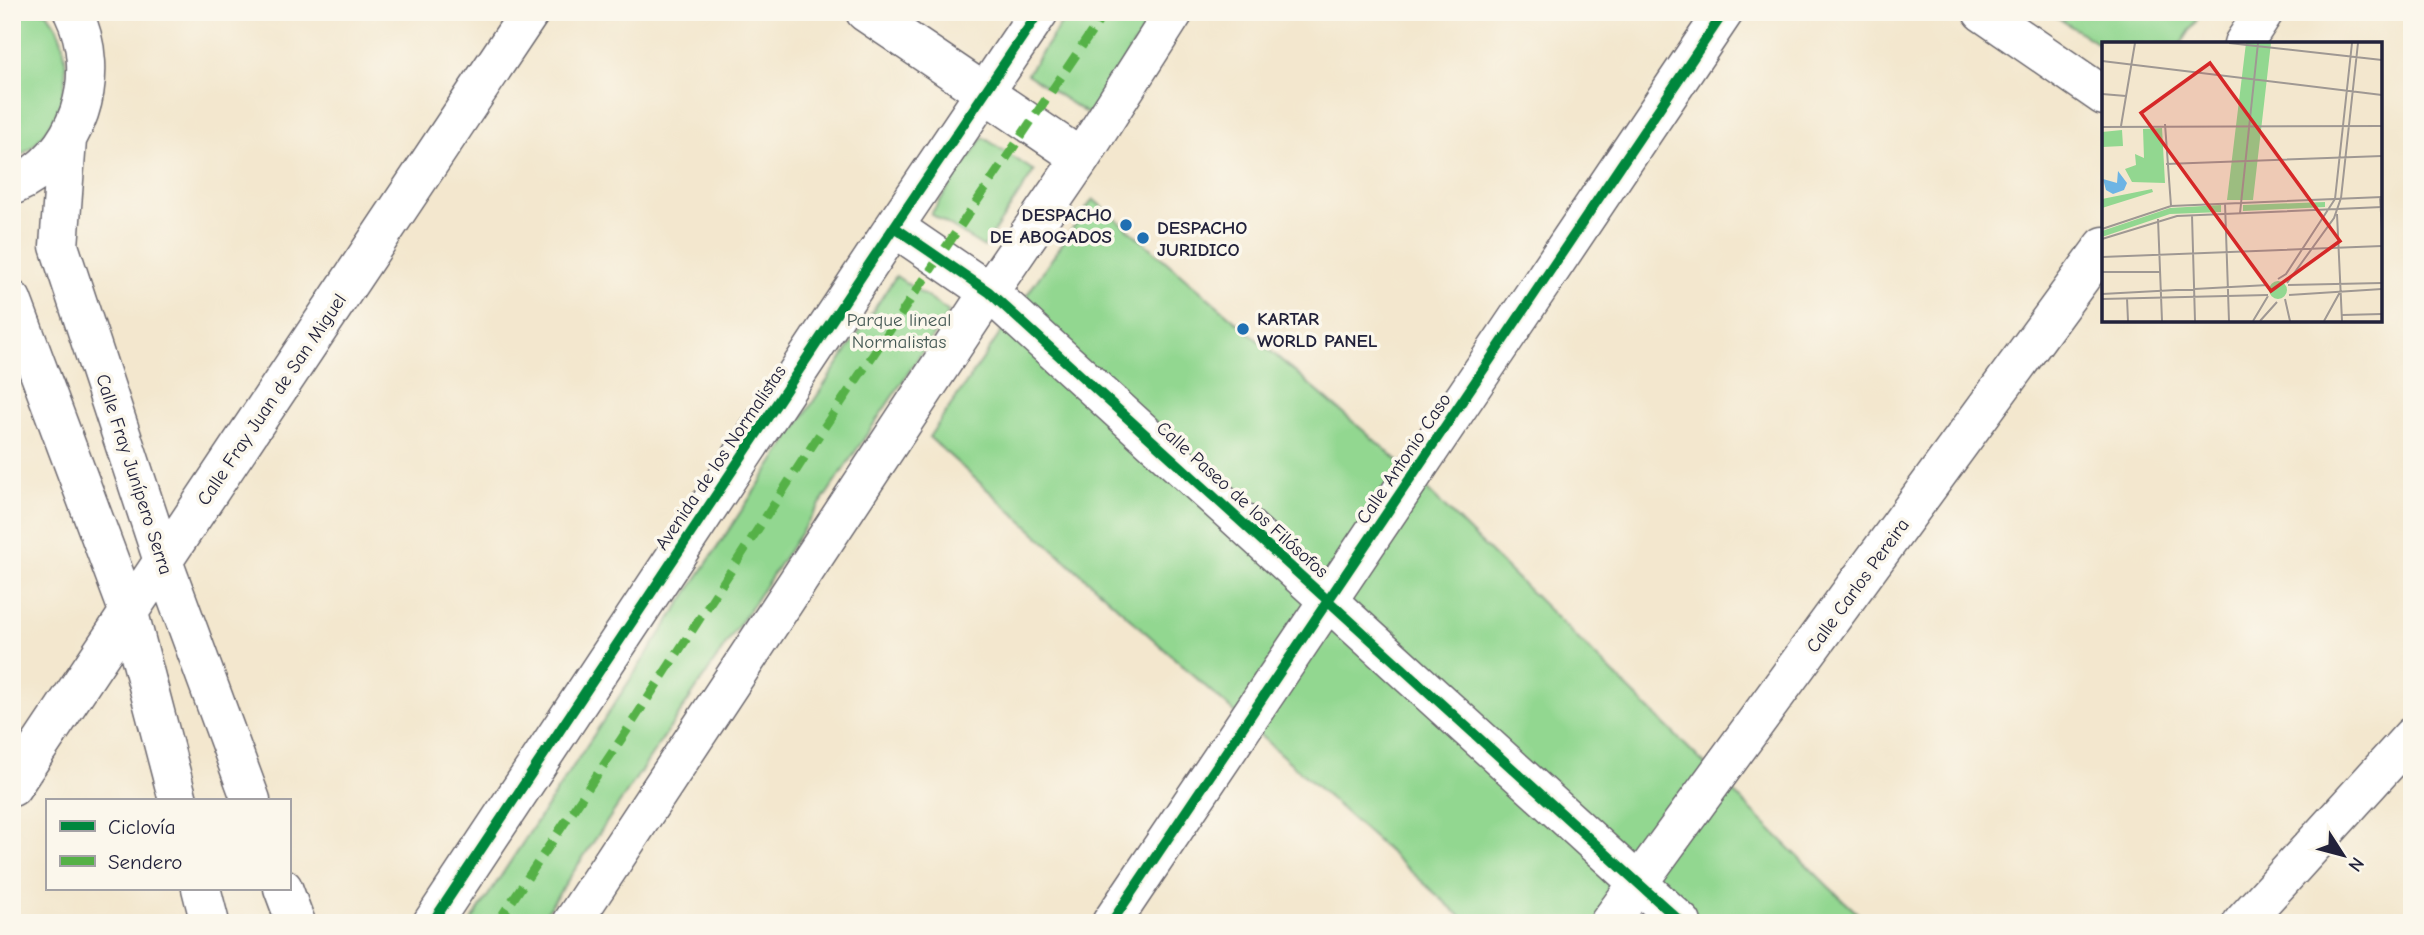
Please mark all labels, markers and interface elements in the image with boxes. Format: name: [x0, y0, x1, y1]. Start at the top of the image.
inset map: [2102, 42, 2382, 322]
place label: DESPACHO DE ABOGADOS: [990, 204, 1112, 248]
marker: DESPACHO DE ABOGADOS: [1118, 217, 1134, 233]
place label: DESPACHO JURIDICO: [1157, 217, 1247, 261]
marker: DESPACHO JURIDICO: [1135, 230, 1151, 246]
street label: Calle Fray Juan de San Miguel: [193, 290, 351, 509]
place label: KARTAR WORLD PANEL: [1257, 308, 1378, 352]
park label: Parque lineal Normalistas: [847, 309, 951, 353]
marker: KARTAR WORLD PANEL: [1235, 321, 1251, 337]
street label: Avenida de los Normalistas: [651, 361, 791, 554]
street label: Calle Fray Junípero Serra: [91, 371, 177, 577]
street label: Calle Antonio Caso: [1352, 389, 1456, 528]
street label: Calle Paseo de los Filósofos: [1152, 417, 1333, 583]
street label: Calle Carlos Pereira: [1802, 514, 1914, 657]
legend: [46, 799, 290, 890]
text: Ciclovía: [108, 815, 176, 839]
north arrow: [2308, 820, 2378, 890]
text: Sendero: [108, 850, 182, 874]
text: N: [2343, 853, 2368, 876]

